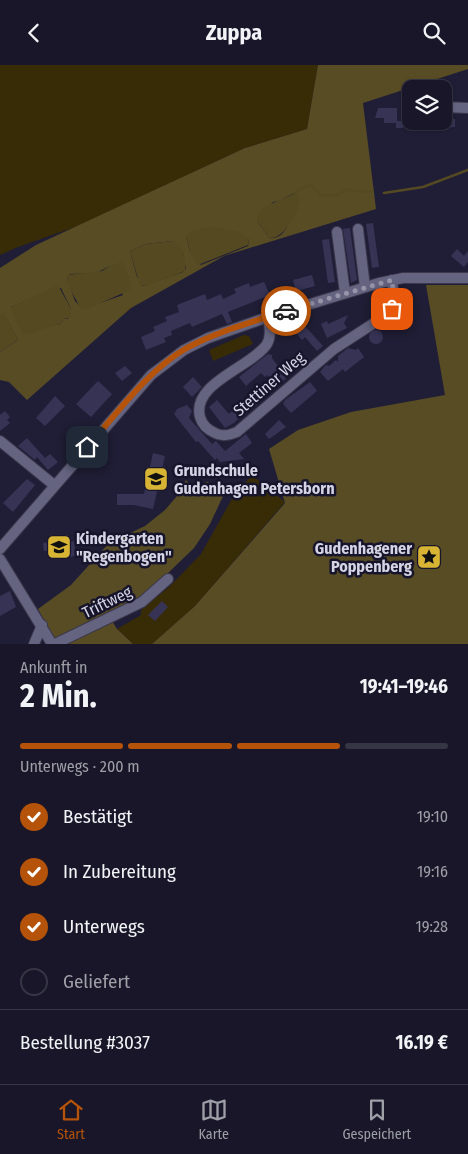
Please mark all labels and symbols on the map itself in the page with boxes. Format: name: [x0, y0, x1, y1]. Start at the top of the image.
courier: [261, 286, 311, 336]
pin: [371, 288, 413, 330]
street label: Stettiner Weg: [229, 348, 309, 420]
pin: [66, 426, 108, 468]
place label: Grundschule Gudenhagen Petersborn: [174, 461, 335, 498]
school or university icon: Grundschule Gudenhagen Petersborn: [143, 466, 169, 492]
place label: Kindergarten "Regenbogen": [76, 529, 172, 566]
school or university icon: Kindergarten "Regenbogen": [46, 534, 72, 560]
place label: Gudenhagener Poppenberg: [315, 539, 412, 576]
place icon: Gudenhagener Poppenberg: [416, 544, 442, 570]
street label: Triftweg: [79, 582, 135, 622]

